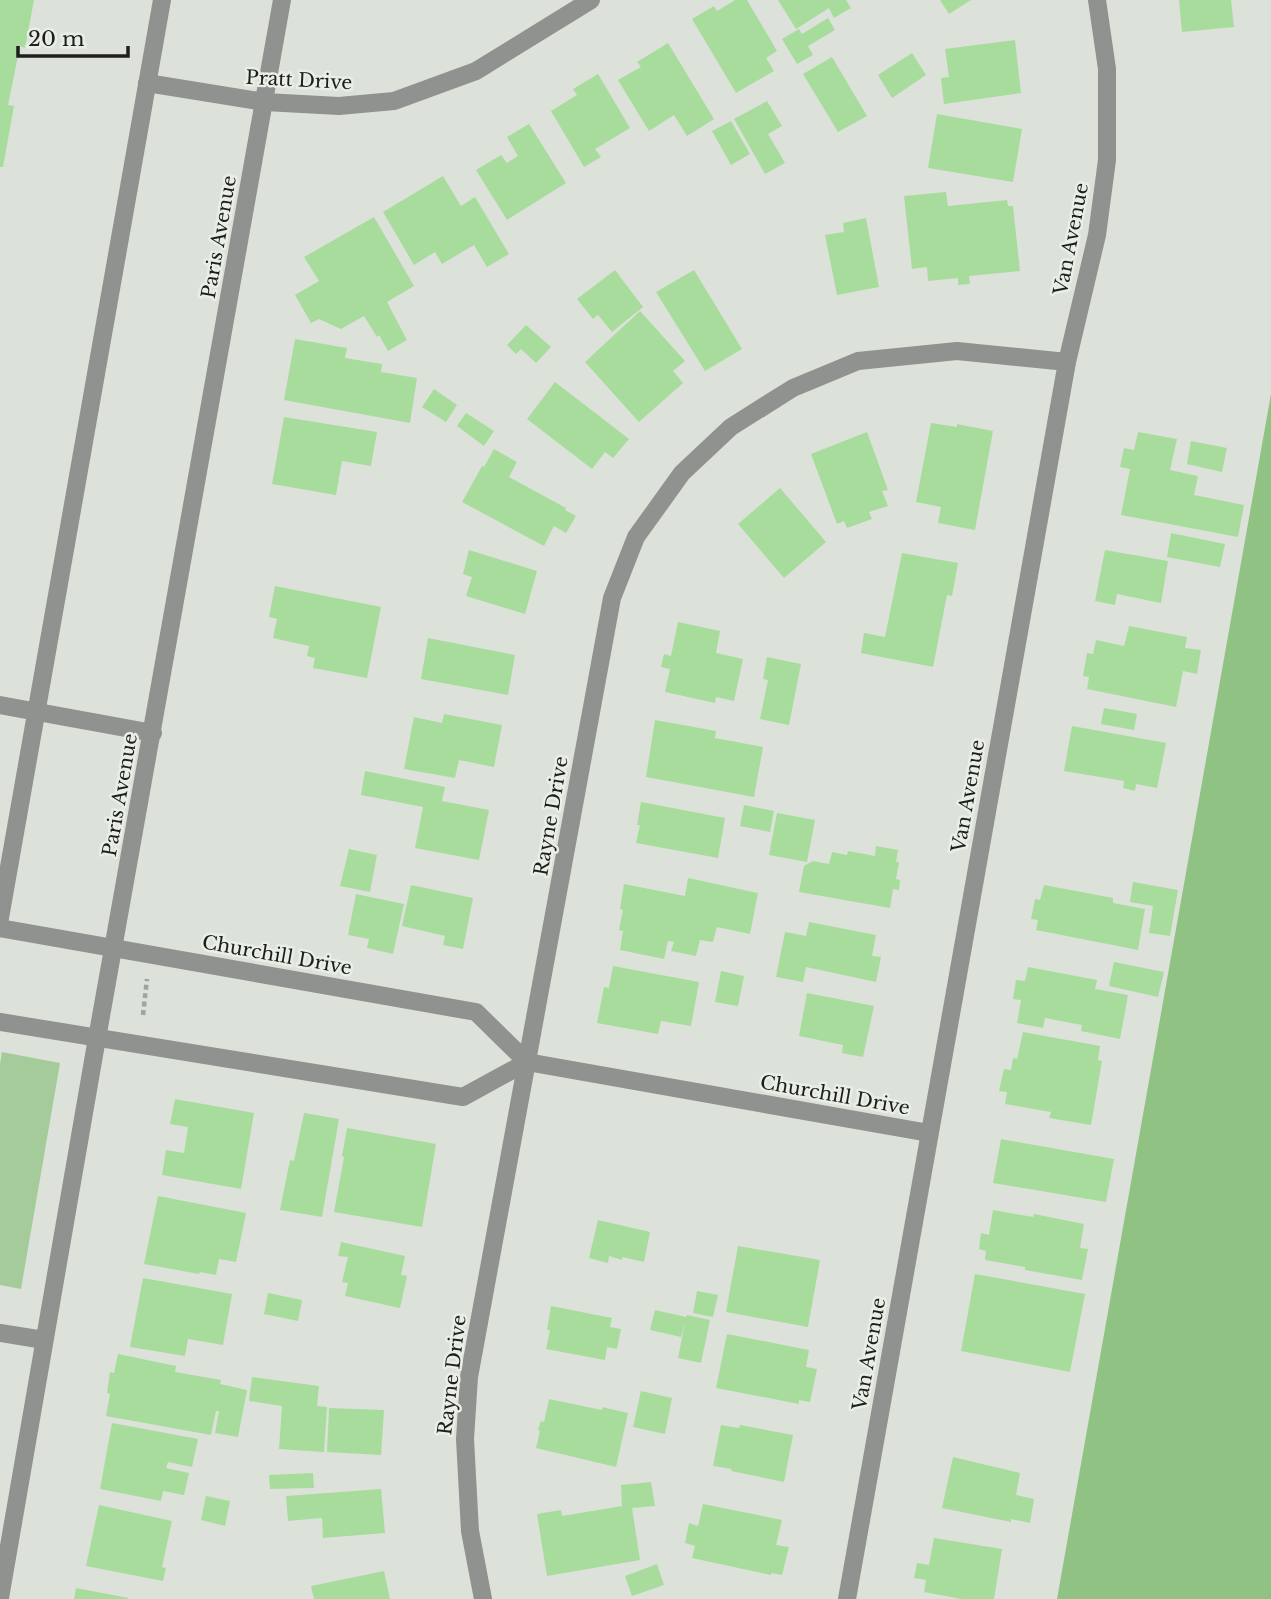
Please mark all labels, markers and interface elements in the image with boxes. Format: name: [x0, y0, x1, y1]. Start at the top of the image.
scale bar: [18, 14, 128, 58]
text: 20 m: [28, 26, 85, 52]
street label: Pratt Drive: [245, 66, 353, 94]
street label: Paris Avenue: [197, 174, 241, 300]
street label: Van Avenue: [1049, 181, 1093, 298]
street label: Paris Avenue: [98, 732, 142, 858]
street label: Van Avenue: [947, 738, 989, 855]
street label: Rayne Drive: [529, 754, 573, 878]
street label: Churchill Drive: [200, 930, 354, 980]
street label: Churchill Drive: [758, 1070, 912, 1120]
street label: Van Avenue: [848, 1296, 890, 1413]
street label: Rayne Drive: [433, 1314, 471, 1436]

